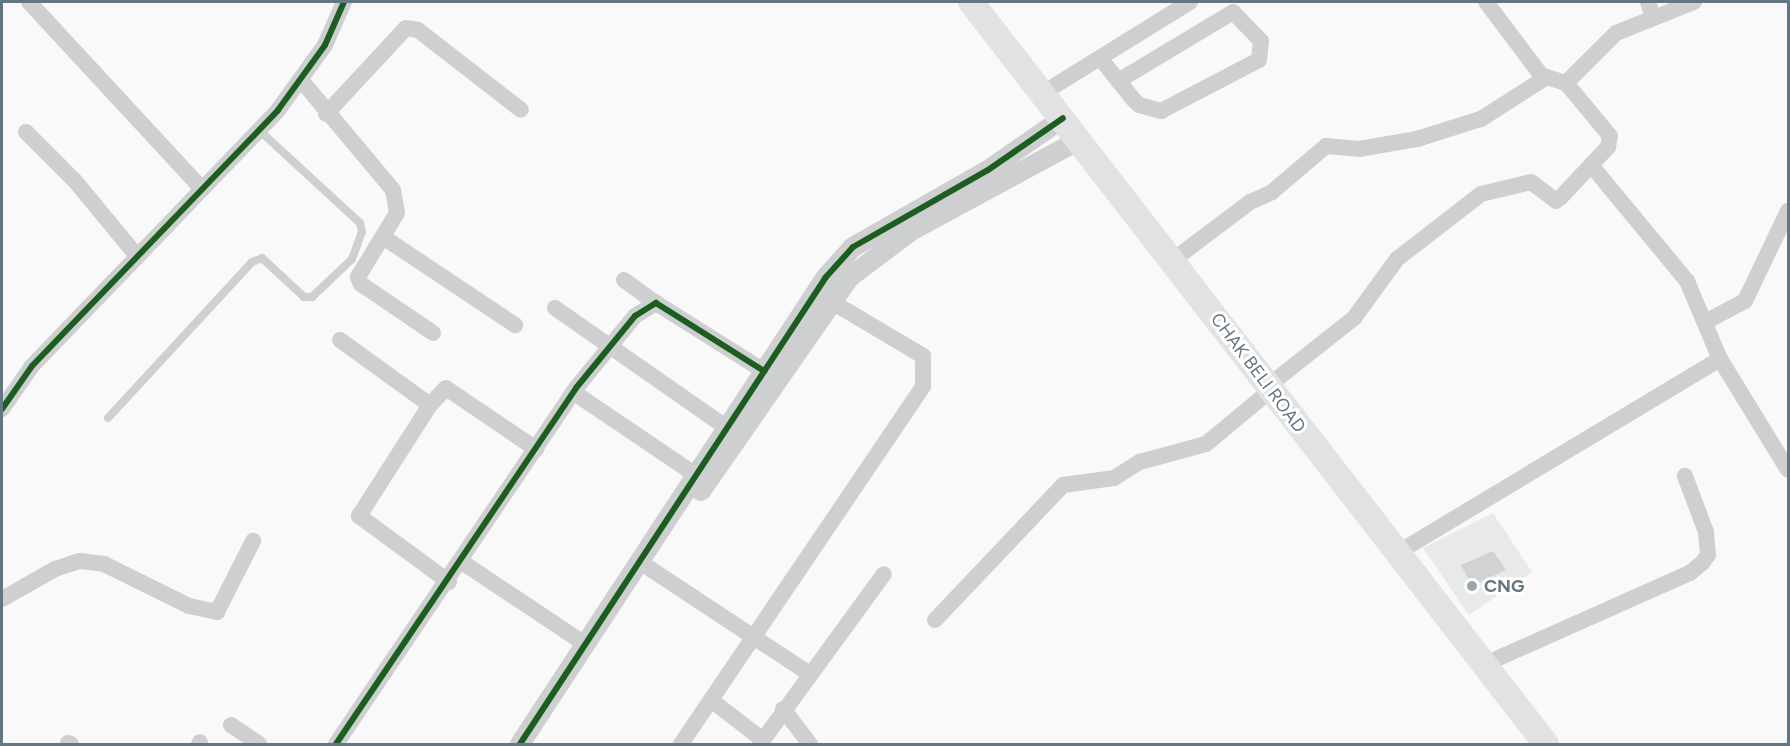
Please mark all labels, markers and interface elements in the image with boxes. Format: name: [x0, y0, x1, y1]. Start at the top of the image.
street label: CHAK BELI ROAD: [1206, 309, 1310, 437]
place label: CNG: [1484, 575, 1524, 597]
marker: CNG: [1465, 579, 1479, 593]

